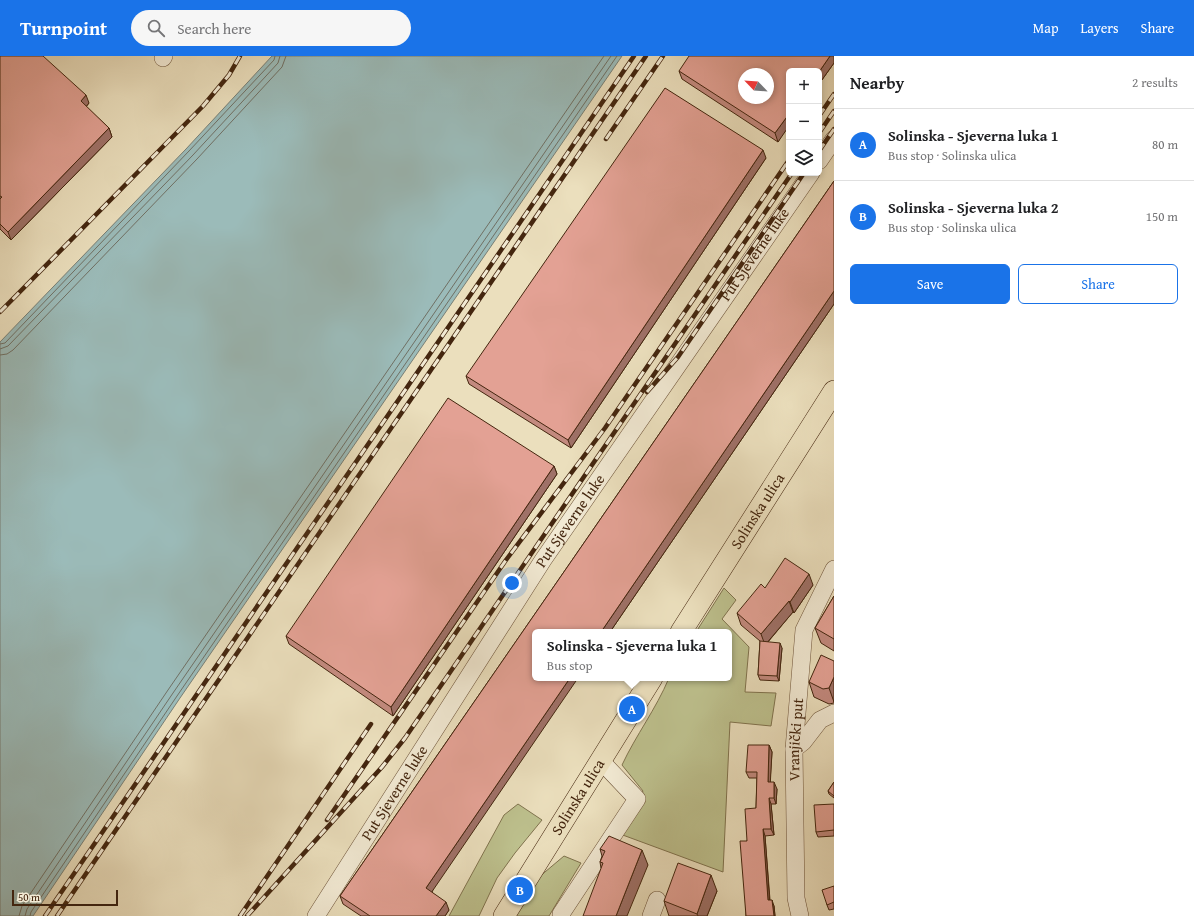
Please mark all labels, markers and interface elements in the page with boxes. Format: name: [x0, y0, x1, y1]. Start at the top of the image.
search box: [131, 10, 411, 46]
text: Turnpoint: [20, 14, 107, 42]
icon: search: [145, 17, 167, 39]
text: Search here: [177, 18, 251, 39]
text: Map: [1033, 18, 1059, 38]
text: Layers: [1081, 18, 1119, 38]
text: Share: [1141, 18, 1174, 38]
north arrow: [738, 68, 774, 104]
map controls: [786, 68, 822, 176]
button: +: [786, 68, 822, 104]
text: Nearby: [850, 70, 904, 95]
text: 2 results: [1132, 73, 1178, 92]
button: −: [786, 104, 822, 140]
text: Solinska - Sjeverna luka 1: [888, 125, 1058, 146]
text: A: [859, 135, 867, 154]
text: 80 m: [1152, 135, 1178, 154]
button: layers: [786, 140, 822, 176]
text: Bus stop · Solinska ulica: [888, 146, 1016, 165]
text: Solinska - Sjeverna luka 2: [888, 197, 1058, 218]
street label: Put Sjeverne luke: [715, 203, 794, 305]
text: B: [859, 207, 867, 226]
text: 150 m: [1146, 207, 1178, 226]
text: Bus stop · Solinska ulica: [888, 218, 1016, 237]
button: Save: [850, 264, 1010, 304]
button: Share: [1018, 264, 1178, 304]
street label: Solinska ulica: [725, 469, 789, 553]
street label: Put Sjeverne luke: [530, 470, 609, 571]
your location: [502, 573, 522, 593]
popup: [532, 629, 732, 681]
text: Solinska - Sjeverna luka 1: [547, 635, 717, 656]
text: Bus stop: [547, 656, 593, 675]
pin: A: [619, 694, 645, 724]
street label: Vranjički put: [783, 697, 808, 781]
street label: Put Sjeverne luke: [356, 741, 432, 844]
street label: Solinska ulica: [546, 755, 609, 839]
pin: B: [507, 875, 533, 905]
scale bar: [12, 888, 118, 907]
text: 50 m: [18, 889, 40, 905]

